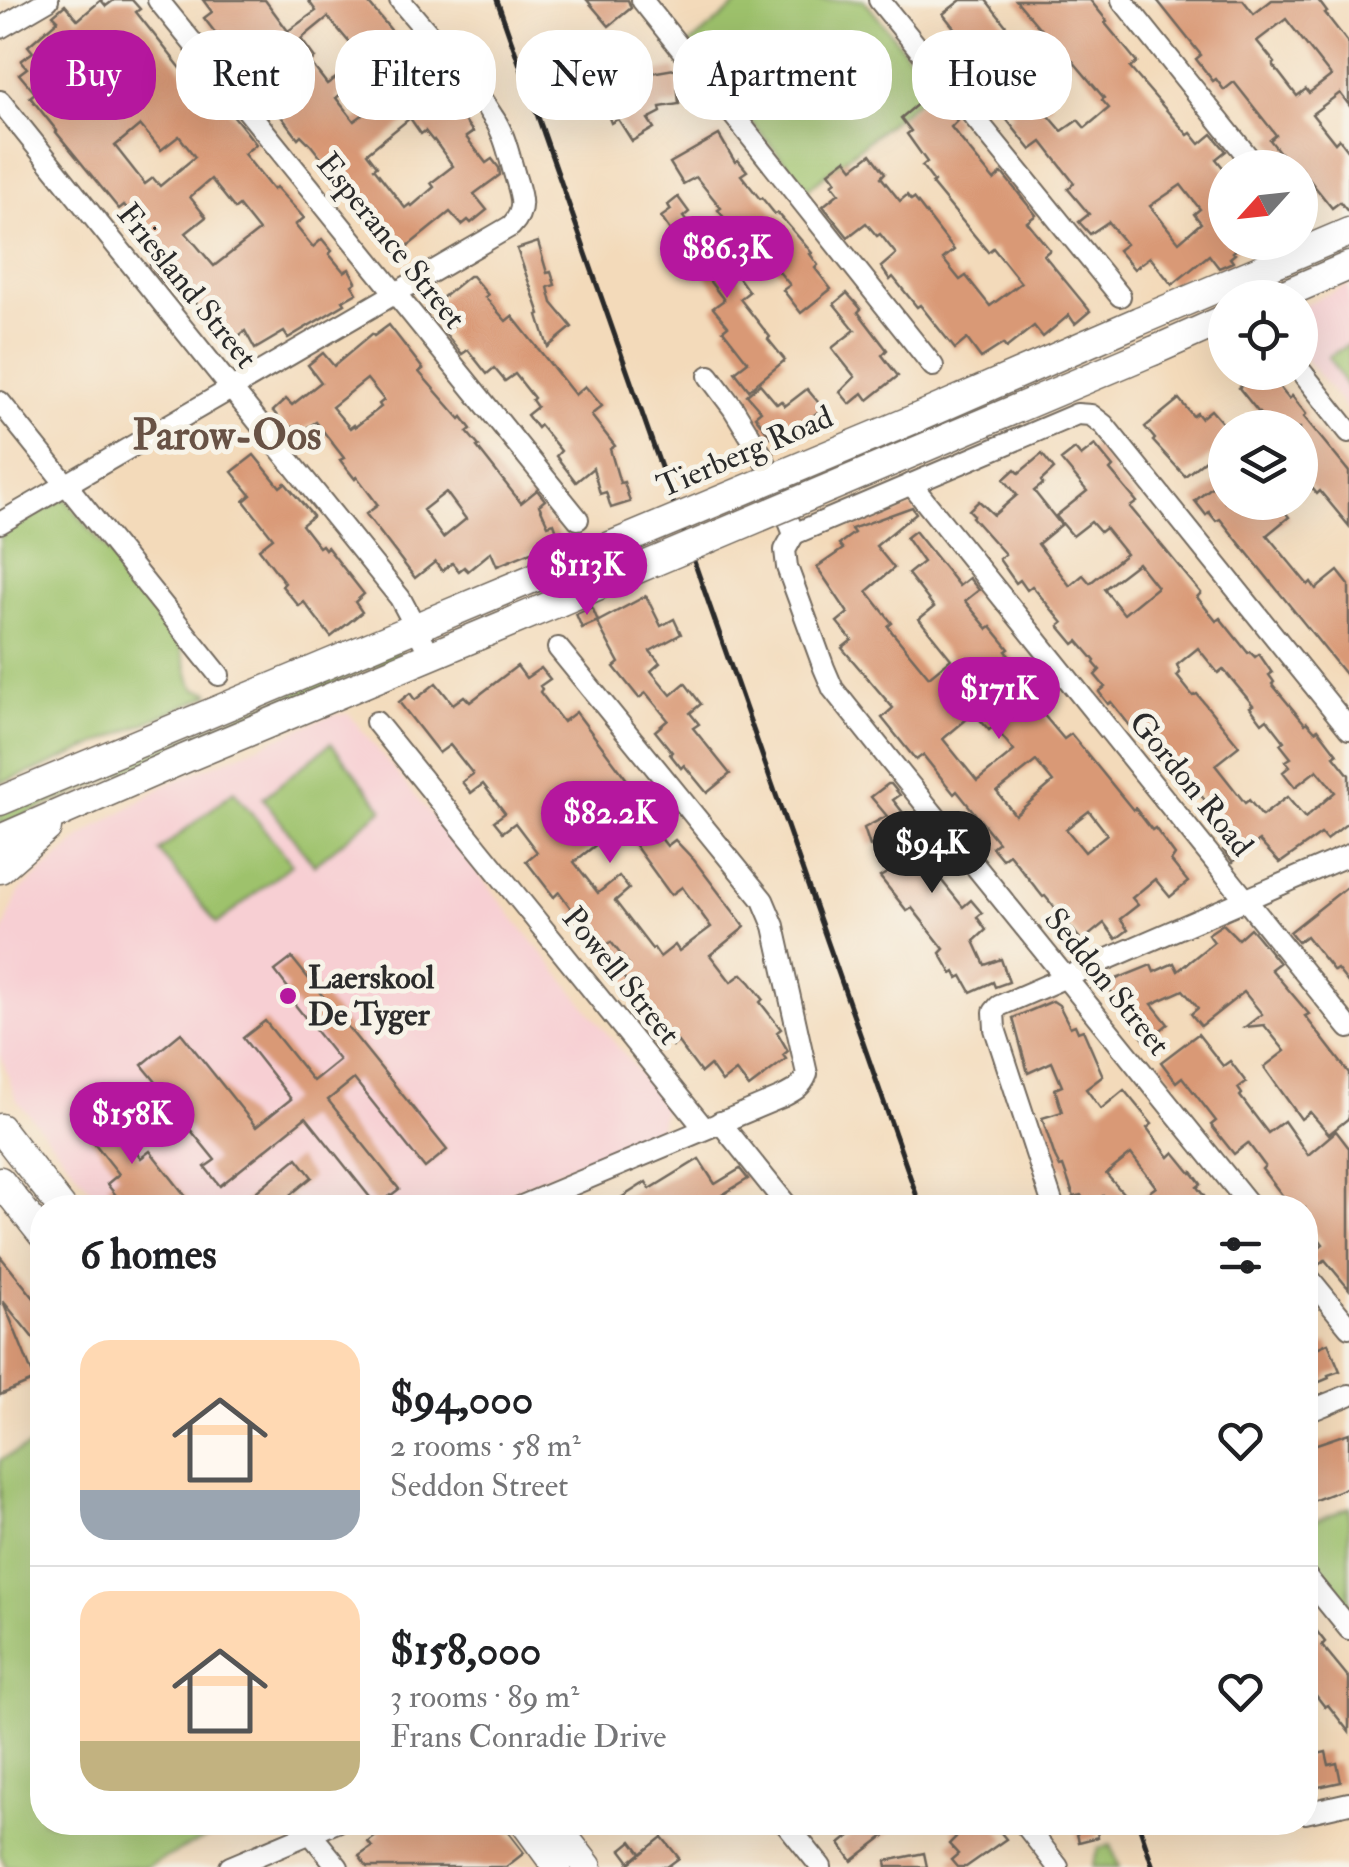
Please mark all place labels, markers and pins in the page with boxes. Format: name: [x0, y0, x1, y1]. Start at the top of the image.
pin: $86.3K: [646, 216, 808, 301]
pin: $113K: [517, 533, 657, 618]
pin: $171K: [929, 657, 1069, 742]
pin: $82.2K: [529, 781, 691, 866]
pin: $94K: [873, 811, 991, 896]
place label: Laerskool De Tyger: [308, 958, 435, 1035]
marker: Laerskool De Tyger: [277, 985, 299, 1007]
pin: $158K: [62, 1082, 202, 1167]

